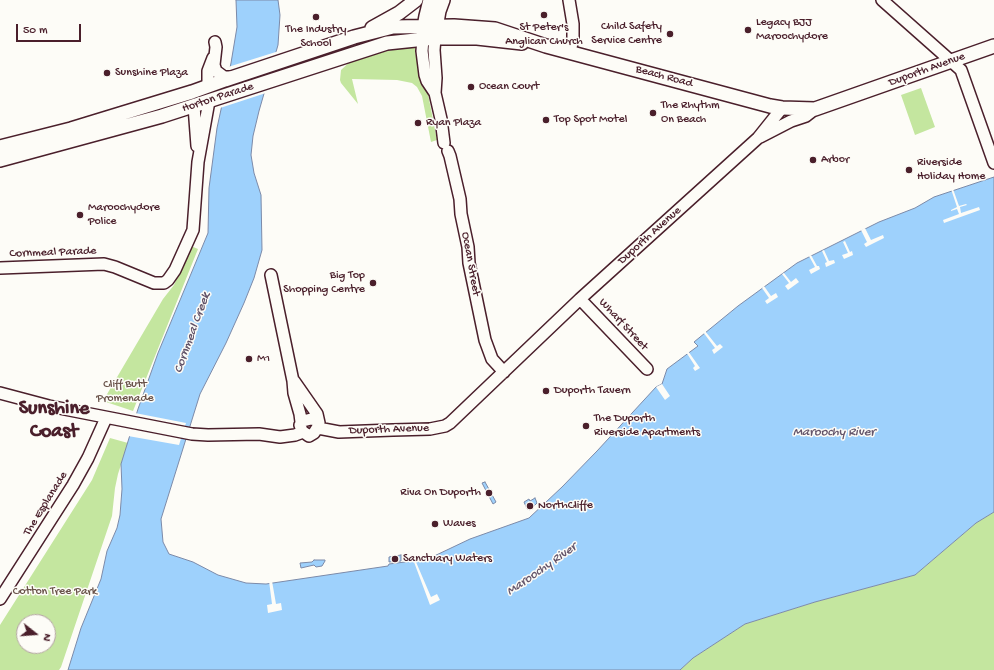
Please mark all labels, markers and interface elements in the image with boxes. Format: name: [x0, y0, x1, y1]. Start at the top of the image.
marker: St Peter's Anglican Church: [539, 10, 549, 20]
marker: The Industry School: [311, 12, 321, 22]
scale bar: [18, 16, 83, 42]
place label: Legacy BJJ Maroochydore: [756, 16, 828, 44]
place label: Child Safety Service Centre: [591, 20, 662, 48]
place label: St Peter's Anglican Church: [505, 21, 583, 49]
place label: The Industry School: [286, 23, 346, 51]
text: 50 m: [23, 24, 48, 38]
marker: Legacy BJJ Maroochydore: [743, 25, 753, 35]
marker: Child Safety Service Centre: [665, 29, 675, 39]
street label: Duporth Avenue: [887, 50, 967, 90]
street label: Beach Road: [634, 62, 694, 92]
place label: Sunshine Plaza: [115, 66, 188, 80]
marker: Sunshine Plaza: [102, 68, 112, 78]
street label: Horton Parade: [180, 80, 256, 116]
place label: Ocean Court: [479, 80, 539, 94]
marker: Ocean Court: [466, 82, 476, 92]
place label: The Rhythm On Beach: [661, 99, 720, 127]
marker: The Rhythm On Beach: [648, 108, 658, 118]
place label: Top Spot Motel: [554, 113, 627, 127]
marker: Top Spot Motel: [541, 115, 551, 125]
place label: Ryan Plaza: [426, 116, 481, 130]
marker: Ryan Plaza: [413, 118, 423, 128]
place label: Arbor: [821, 153, 849, 167]
marker: Arbor: [808, 155, 818, 165]
place label: Riverside Holiday Home: [917, 156, 986, 184]
marker: Riverside Holiday Home: [904, 165, 914, 175]
place label: Maroochydore Police: [88, 201, 160, 229]
street label: Duporth Avenue: [615, 204, 685, 268]
marker: Maroochydore Police: [75, 210, 85, 220]
street label: Ocean Street: [457, 231, 483, 297]
street label: Cornmeal Parade: [9, 244, 97, 262]
place label: Big Top Shopping Centre: [283, 269, 365, 297]
marker: Big Top Shopping Centre: [368, 278, 378, 288]
water label: Cornmeal Creek: [171, 291, 215, 375]
street label: Wharf Street: [595, 296, 651, 354]
place label: M1: [257, 352, 270, 366]
marker: M1: [244, 354, 254, 364]
park label: Cliff Butt Promenade: [96, 378, 154, 406]
place label: Duporth Tavern: [554, 384, 631, 398]
marker: Duporth Tavern: [541, 386, 551, 396]
district label: Sunshine Coast: [19, 398, 89, 445]
place label: The Duporth Riverside Apartments: [594, 412, 700, 440]
street label: Duporth Avenue: [349, 421, 429, 439]
marker: The Duporth Riverside Apartments: [581, 421, 591, 431]
water label: Maroochy River: [793, 425, 875, 441]
street label: The Esplanade: [21, 469, 71, 539]
place label: Riva On Duporth: [400, 486, 481, 500]
marker: Riva On Duporth: [484, 488, 494, 498]
place label: NorthCliffe: [538, 499, 593, 513]
marker: NorthCliffe: [525, 501, 535, 511]
place label: Waves: [443, 517, 476, 531]
marker: Waves: [430, 519, 440, 529]
water label: Maroochy River: [504, 540, 580, 600]
place label: Sanctuary Waters: [403, 552, 492, 566]
marker: Sanctuary Waters: [390, 554, 400, 564]
park label: Cotton Tree Park: [13, 585, 97, 599]
north arrow: [16, 614, 56, 654]
text: N: [40, 632, 53, 642]

